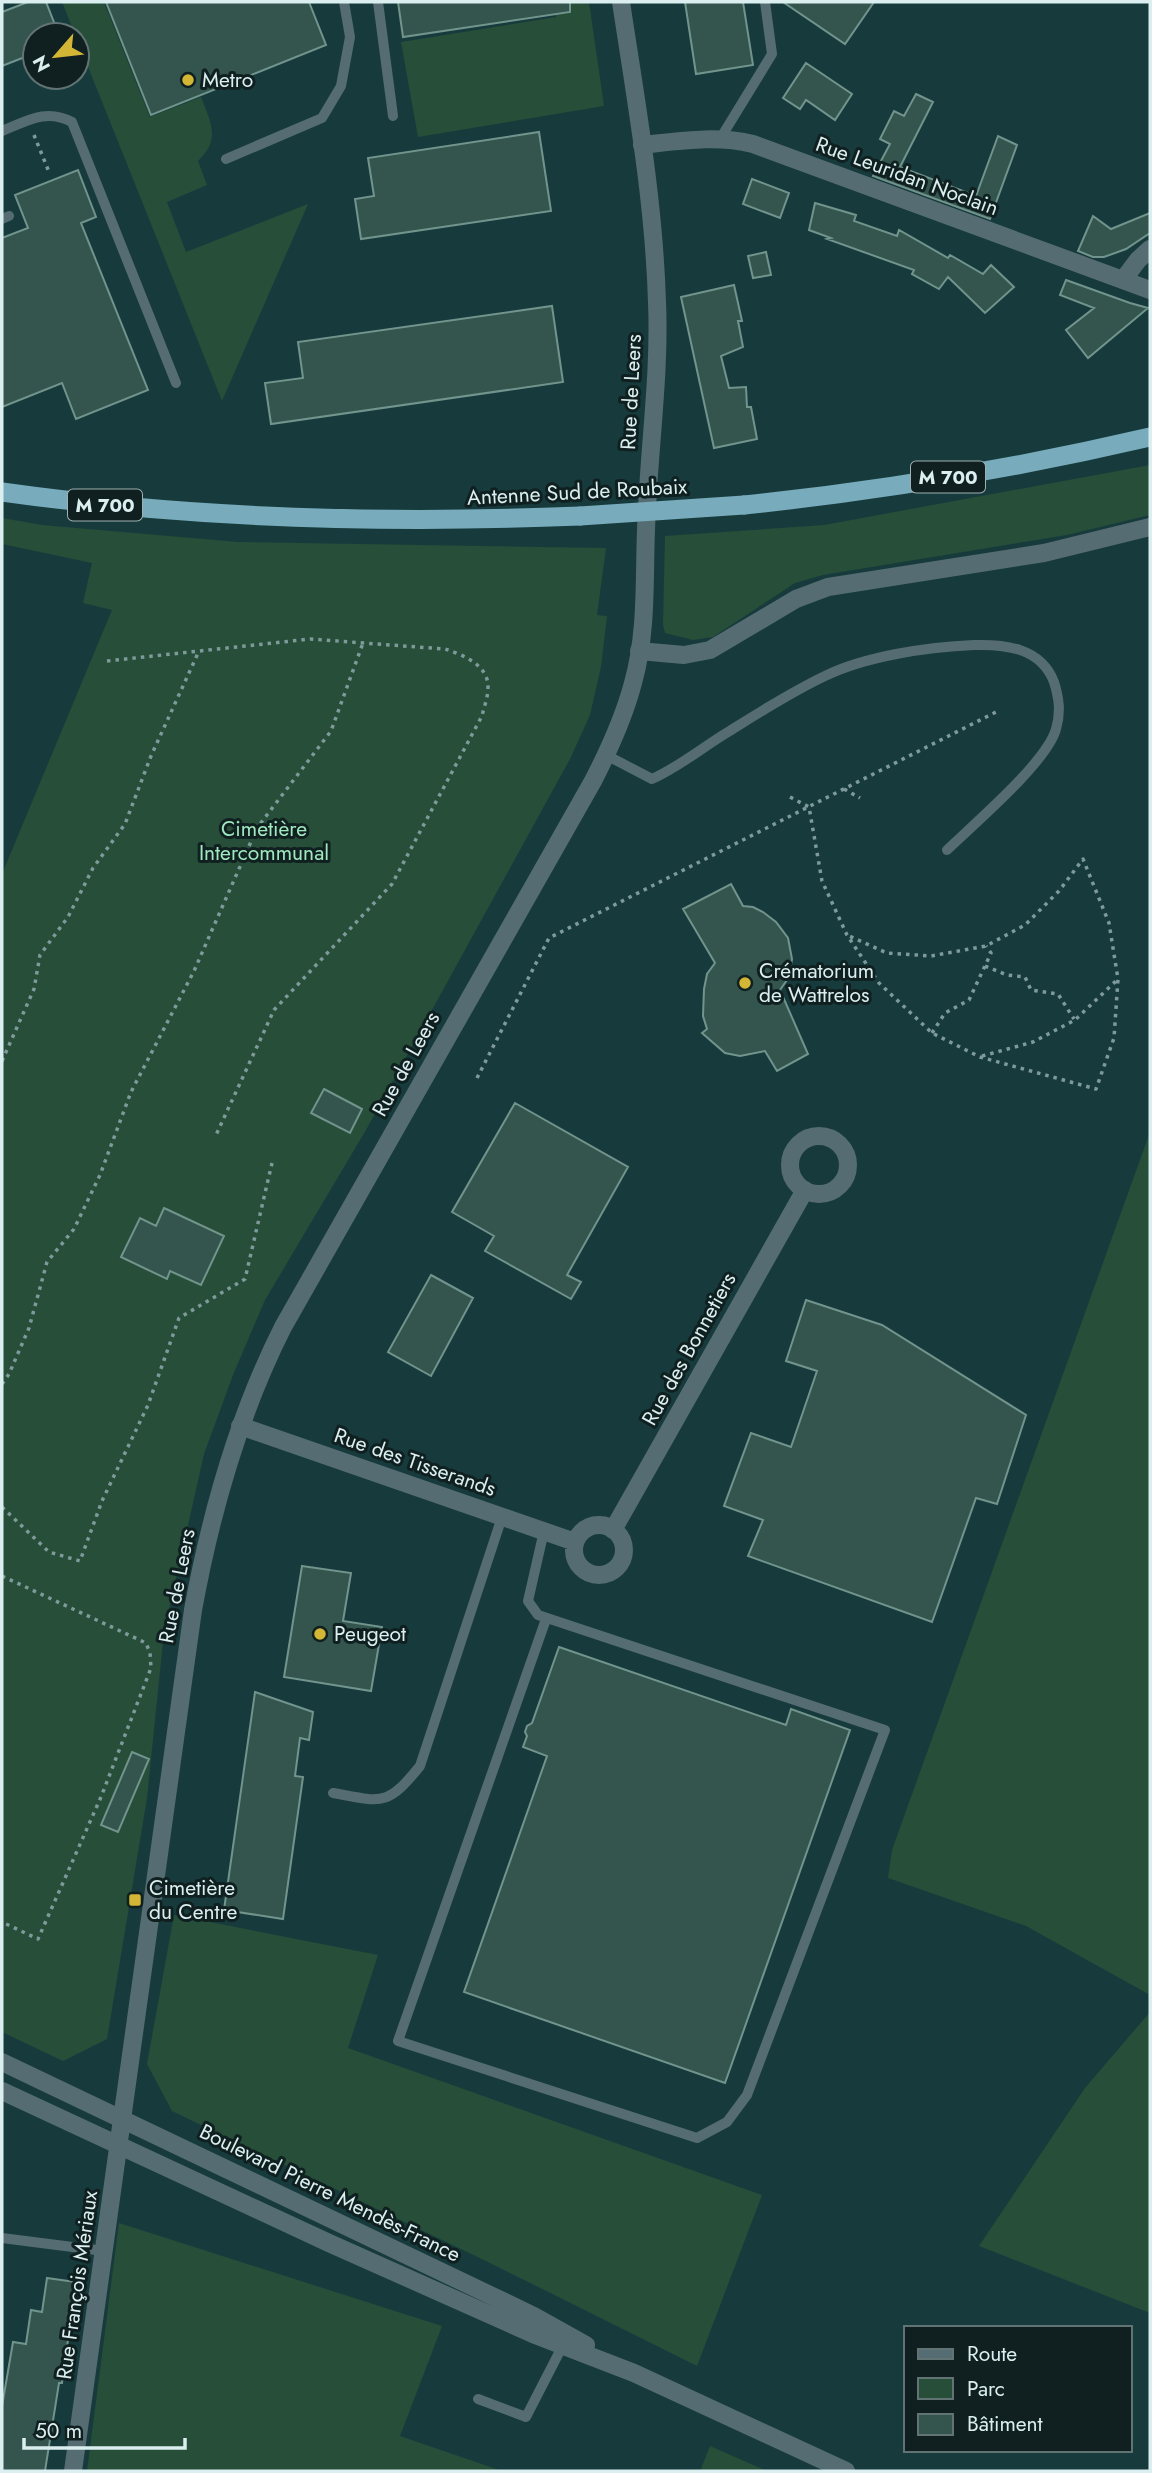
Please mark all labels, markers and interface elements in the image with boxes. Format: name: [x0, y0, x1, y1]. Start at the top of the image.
north arrow: [21, 21, 91, 91]
text: N: [26, 51, 57, 77]
place label: Metro: [202, 65, 253, 95]
marker: Metro: [180, 72, 196, 88]
street label: Rue Leuridan Noclain: [811, 129, 1003, 223]
street label: Rue de Leers: [613, 333, 649, 451]
road number: M 700: [911, 462, 985, 492]
street label: Antenne Sud de Roubaix: [466, 471, 688, 513]
road number: M 700: [68, 490, 142, 520]
park label: Cimetière Intercommunal: [199, 814, 329, 868]
place label: Crématorium de Wattrelos: [759, 956, 874, 1010]
marker: Crématorium de Wattrelos: [737, 975, 753, 991]
street label: Rue de Leers: [365, 1006, 447, 1122]
street label: Rue des Bonnetiers: [635, 1267, 743, 1431]
street label: Rue des Tisserands: [330, 1420, 500, 1504]
street label: Rue de Leers: [151, 1526, 203, 1646]
place label: Peugeot: [334, 1619, 406, 1649]
marker: Peugeot: [312, 1626, 328, 1642]
place label: Cimetière du Centre: [149, 1873, 237, 1927]
marker: Cimetière du Centre: [127, 1892, 143, 1908]
street label: Boulevard Pierre Mendès-France: [194, 2117, 466, 2269]
street label: Rue François Mériaux: [49, 2188, 105, 2381]
legend: [904, 2326, 1131, 2452]
text: Route: [967, 2339, 1017, 2369]
text: Parc: [967, 2374, 1005, 2404]
scale bar: [24, 2406, 186, 2450]
text: Bâtiment: [967, 2409, 1043, 2439]
text: 50 m: [35, 2416, 82, 2446]

